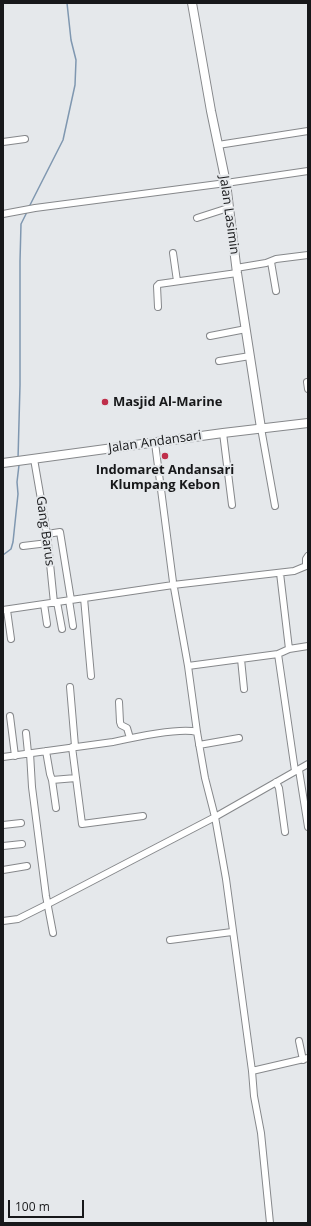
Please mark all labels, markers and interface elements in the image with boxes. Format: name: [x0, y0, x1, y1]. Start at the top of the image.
street label: Jalan Lasimin: [216, 175, 242, 255]
place label: Masjid Al-Marine: [113, 394, 222, 410]
marker: Masjid Al-Marine: [100, 397, 110, 407]
street label: Jalan Andansari: [107, 428, 203, 456]
marker: Indomaret Andansari Klumpang Kebon: [160, 451, 170, 461]
place label: Indomaret Andansari Klumpang Kebon: [96, 462, 234, 493]
street label: Gang Barus: [32, 495, 58, 567]
scale bar: [10, 1192, 86, 1218]
text: 100 m: [15, 1198, 50, 1215]

